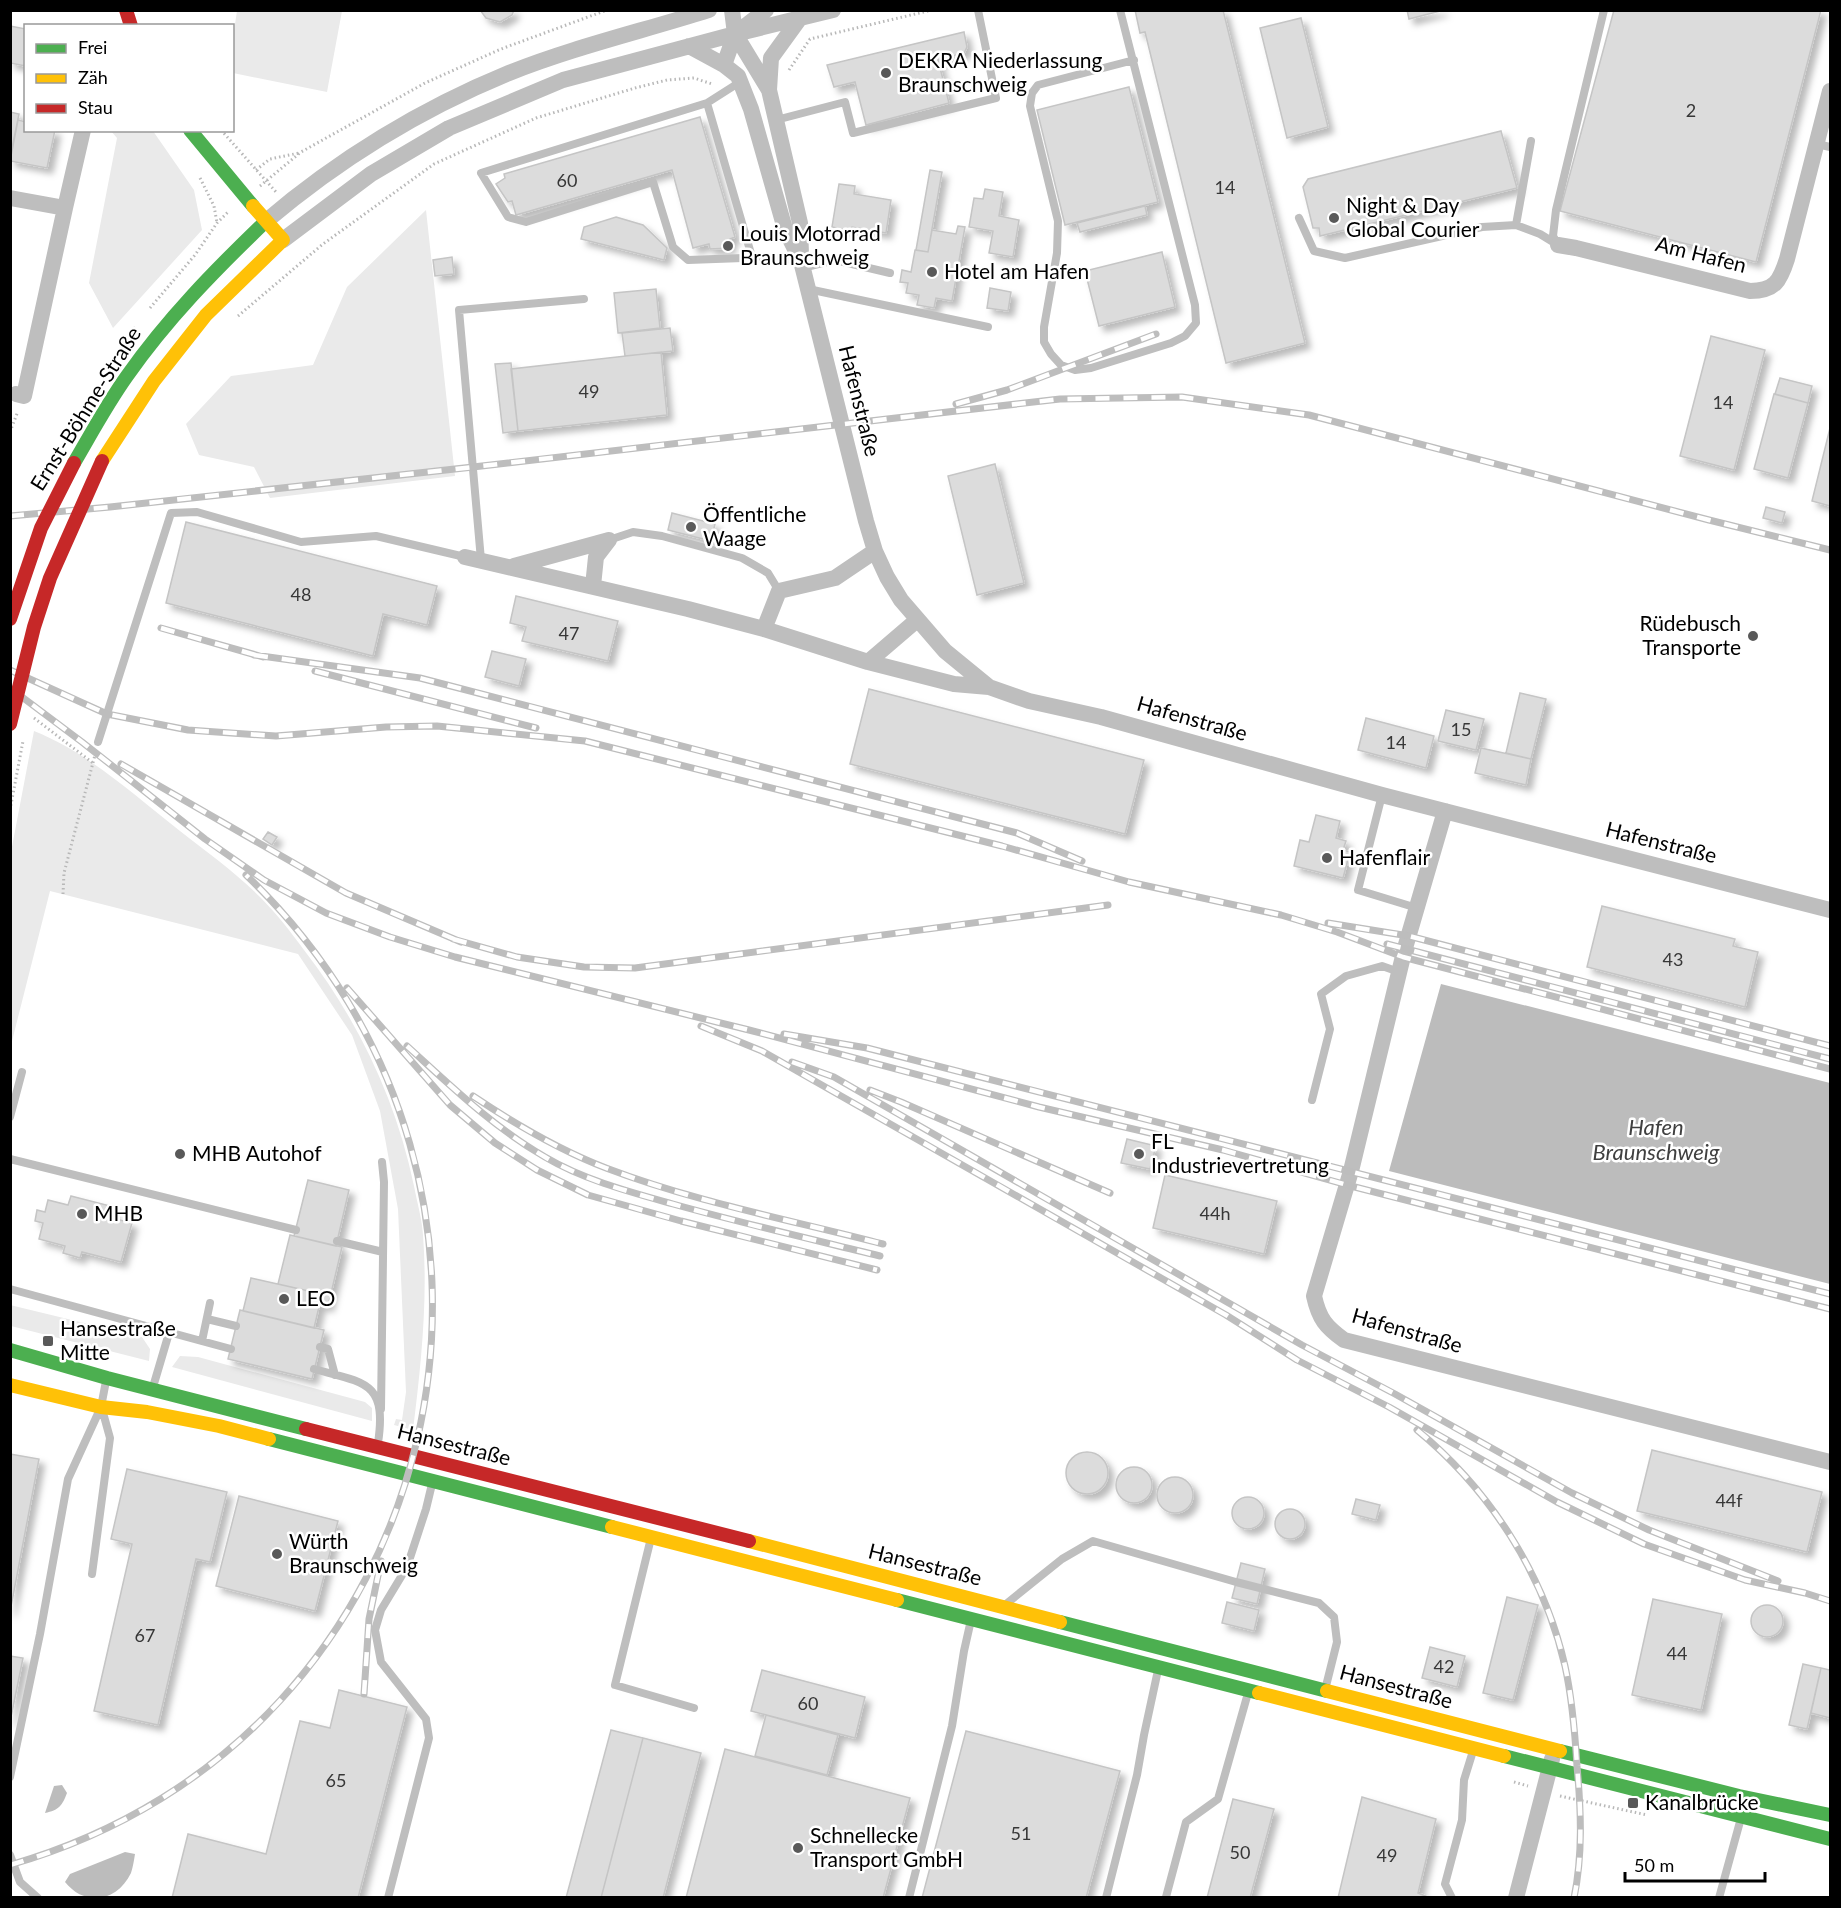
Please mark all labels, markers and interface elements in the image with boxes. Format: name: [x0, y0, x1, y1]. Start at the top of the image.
legend: [24, 24, 234, 132]
text: Frei: [78, 36, 107, 58]
place label: DEKRA Niederlassung Braunschweig: [898, 47, 1103, 96]
text: Zäh: [78, 66, 108, 88]
marker: DEKRA Niederlassung Braunschweig: [879, 66, 893, 80]
text: Stau: [78, 96, 113, 118]
house number: 2: [1686, 99, 1696, 121]
house number: 60: [557, 169, 577, 191]
house number: 14: [1215, 176, 1235, 198]
place label: Night & Day Global Courier: [1346, 192, 1480, 241]
marker: Night & Day Global Courier: [1327, 211, 1341, 225]
place label: Louis Motorrad Braunschweig: [740, 220, 881, 269]
street label: Am Hafen: [1653, 230, 1749, 277]
marker: Louis Motorrad Braunschweig: [721, 239, 735, 253]
place label: Hotel am Hafen: [944, 258, 1089, 283]
marker: Hotel am Hafen: [925, 265, 939, 279]
street label: Ernst-Böhme-Straße: [24, 322, 145, 495]
street label: Hafenstraße: [835, 342, 886, 459]
house number: 49: [579, 380, 599, 402]
house number: 14: [1713, 391, 1733, 413]
place label: Öffentliche Waage: [703, 501, 806, 550]
marker: Öffentliche Waage: [684, 520, 698, 534]
house number: 48: [291, 583, 311, 605]
place label: Rüdebusch Transporte: [1639, 610, 1741, 659]
house number: 47: [559, 622, 579, 644]
marker: Rüdebusch Transporte: [1746, 629, 1760, 643]
street label: Hafenstraße: [1134, 690, 1250, 745]
house number: 15: [1451, 718, 1471, 740]
house number: 14: [1386, 731, 1406, 753]
street label: Hafenstraße: [1603, 816, 1720, 867]
place label: Hafenflair: [1339, 844, 1431, 869]
marker: Hafenflair: [1320, 851, 1334, 865]
house number: 43: [1663, 948, 1683, 970]
water label: Hafen Braunschweig: [1593, 1113, 1720, 1165]
place label: FL Industrievertretung: [1151, 1128, 1329, 1177]
place label: MHB Autohof: [192, 1140, 322, 1165]
marker: MHB Autohof: [173, 1147, 187, 1161]
marker: FL Industrievertretung: [1132, 1147, 1146, 1161]
place label: MHB: [94, 1200, 143, 1225]
house number: 44h: [1200, 1202, 1230, 1224]
marker: MHB: [75, 1207, 89, 1221]
place label: LEO: [296, 1285, 335, 1310]
marker: LEO: [277, 1292, 291, 1306]
street label: Hafenstraße: [1349, 1302, 1465, 1357]
place label: Hansestraße Mitte: [60, 1315, 176, 1364]
marker: Hansestraße Mitte: [41, 1334, 55, 1348]
street label: Hansestraße: [395, 1417, 514, 1470]
house number: 44f: [1715, 1489, 1743, 1511]
place label: Würth Braunschweig: [289, 1528, 418, 1577]
street label: Hansestraße: [866, 1537, 985, 1590]
marker: Würth Braunschweig: [270, 1547, 284, 1561]
house number: 67: [135, 1624, 155, 1646]
house number: 44: [1667, 1642, 1687, 1664]
house number: 42: [1434, 1655, 1454, 1677]
street label: Hansestraße: [1337, 1658, 1456, 1713]
house number: 60: [798, 1692, 818, 1714]
house number: 65: [326, 1769, 346, 1791]
place label: Kanalbrücke: [1645, 1789, 1759, 1814]
marker: Kanalbrücke: [1626, 1796, 1640, 1810]
place label: Schnellecke Transport GmbH: [810, 1822, 963, 1871]
house number: 51: [1011, 1822, 1031, 1844]
marker: Schnellecke Transport GmbH: [791, 1841, 805, 1855]
house number: 50: [1230, 1841, 1250, 1863]
house number: 49: [1377, 1844, 1397, 1866]
scale bar: [1625, 1845, 1764, 1883]
text: 50 m: [1634, 1854, 1674, 1876]

